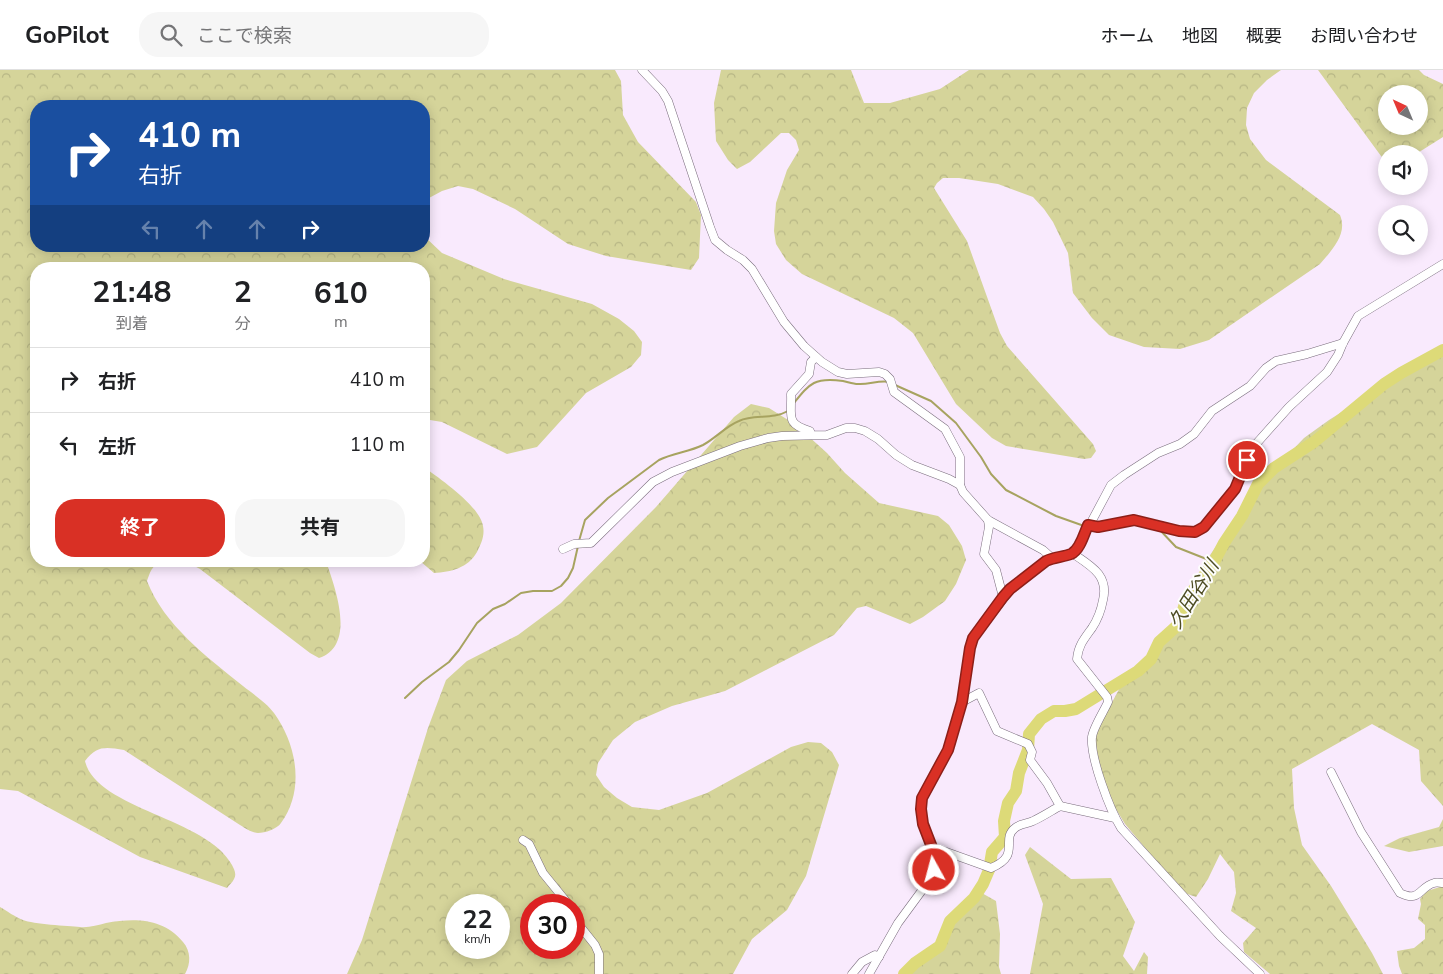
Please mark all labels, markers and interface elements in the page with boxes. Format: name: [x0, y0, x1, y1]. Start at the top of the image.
search box: [139, 12, 489, 57]
text: GoPilot: [25, 19, 109, 51]
icon: search: [157, 21, 185, 49]
text: ここで検索: [197, 23, 292, 49]
text: ホーム: [1101, 24, 1154, 48]
text: 地図: [1182, 24, 1218, 48]
text: 概要: [1246, 24, 1282, 48]
text: お問い合わせ: [1310, 24, 1418, 48]
north arrow: [1378, 85, 1428, 135]
map controls: [1378, 85, 1428, 255]
text: 410 m: [138, 112, 241, 159]
icon: right: [55, 120, 120, 185]
button: sound: [1378, 145, 1428, 195]
text: 右折: [138, 161, 182, 191]
button: search: [1378, 205, 1428, 255]
icon: left: [137, 215, 165, 243]
icon: ahead: [190, 215, 218, 243]
icon: ahead: [243, 215, 271, 243]
icon: right: [296, 215, 324, 243]
text: 21:48: [92, 272, 172, 313]
text: 2: [234, 272, 252, 313]
text: 610: [314, 273, 368, 314]
text: m: [334, 311, 348, 333]
text: 到着: [116, 313, 148, 335]
text: 分: [235, 313, 251, 335]
icon: right: [55, 366, 83, 394]
text: 410 m: [350, 367, 405, 393]
text: 右折: [98, 369, 136, 395]
icon: left: [55, 431, 83, 459]
text: 110 m: [350, 432, 405, 458]
text: 左折: [98, 434, 136, 460]
pin: [1226, 439, 1268, 481]
icon: arrive: [1233, 446, 1261, 474]
button: 終了: [55, 499, 225, 557]
button: 共有: [235, 499, 405, 557]
water label: 久田谷川: [1163, 554, 1226, 634]
position arrow: [907, 843, 959, 895]
speed limit sign: 30: [520, 894, 585, 959]
text: 22: [462, 903, 493, 937]
text: km/h: [464, 931, 491, 947]

